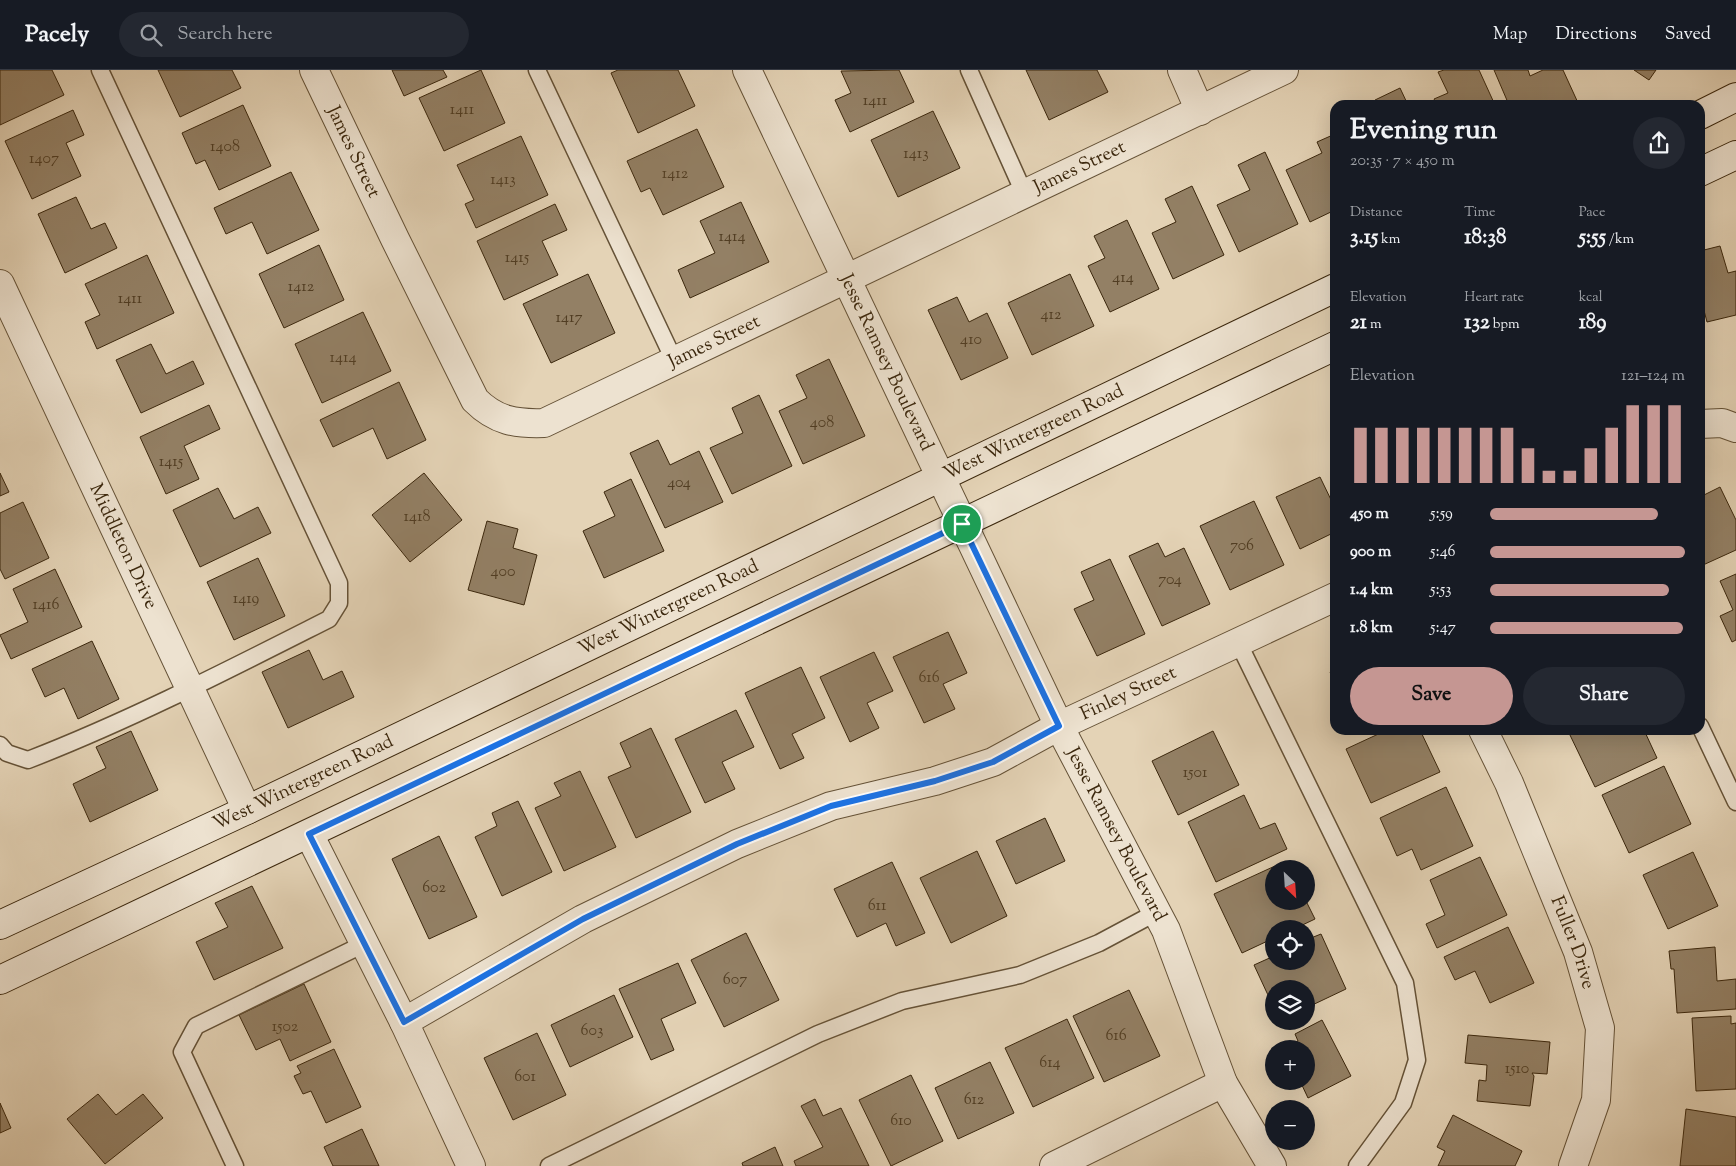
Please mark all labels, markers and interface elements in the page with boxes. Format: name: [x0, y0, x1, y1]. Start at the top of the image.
search box: [119, 12, 469, 57]
text: Pacely: [25, 18, 89, 52]
icon: search: [137, 21, 165, 49]
text: Search here: [177, 21, 273, 48]
text: Map: [1493, 22, 1528, 48]
text: Directions: [1556, 22, 1637, 48]
text: Saved: [1665, 22, 1711, 48]
house number: 1411: [863, 90, 888, 113]
house number: 1411: [450, 99, 475, 122]
street label: James Street: [319, 101, 387, 203]
text: Evening run: [1350, 111, 1497, 151]
button: share: [1633, 117, 1685, 169]
street label: James Street: [1028, 134, 1131, 201]
house number: 1408: [210, 136, 240, 159]
house number: 1413: [903, 143, 929, 166]
house number: 1407: [29, 148, 59, 171]
text: 20:35 · 7 × 450 m: [1350, 150, 1455, 173]
house number: 1412: [662, 163, 689, 186]
house number: 1413: [490, 169, 516, 192]
text: Distance: [1350, 203, 1403, 223]
text: Time: [1464, 203, 1495, 223]
text: Pace: [1579, 203, 1605, 223]
text: 3.15: [1350, 223, 1378, 253]
text: 18:38: [1464, 223, 1506, 253]
text: 5:55: [1579, 223, 1606, 253]
house number: 1414: [718, 226, 746, 249]
text: km: [1378, 230, 1400, 250]
text: /km: [1606, 230, 1634, 250]
house number: 1415: [505, 247, 530, 270]
house number: 414: [1112, 267, 1134, 290]
street label: Jesse Ramsey Boulevard: [832, 269, 940, 456]
house number: 1412: [288, 276, 315, 299]
house number: 1411: [118, 288, 143, 311]
text: Elevation: [1350, 288, 1407, 308]
text: Heart rate: [1464, 288, 1524, 308]
text: kcal: [1579, 288, 1603, 308]
house number: 412: [1041, 304, 1062, 327]
house number: 1417: [556, 307, 582, 330]
street label: James Street: [663, 308, 765, 376]
text: 21: [1350, 308, 1367, 338]
text: 132: [1464, 308, 1490, 338]
text: 189: [1579, 308, 1607, 338]
text: m: [1367, 315, 1382, 335]
text: bpm: [1490, 315, 1520, 335]
house number: 410: [960, 329, 982, 352]
house number: 1414: [329, 347, 357, 370]
text: Elevation: [1350, 365, 1415, 388]
text: 121–124 m: [1621, 365, 1685, 388]
street label: West Wintergreen Road: [939, 378, 1129, 487]
house number: 408: [810, 412, 834, 435]
house number: 1415: [159, 451, 184, 474]
house number: 404: [667, 472, 691, 495]
street label: Middleton Drive: [82, 479, 164, 614]
pin: [941, 503, 983, 545]
text: 450 m: [1350, 503, 1389, 526]
text: 5:59: [1430, 503, 1453, 526]
house number: 1418: [404, 506, 430, 529]
icon: arrive: [948, 510, 976, 538]
house number: 706: [1230, 535, 1254, 558]
text: 900 m: [1350, 541, 1391, 564]
text: 5:46: [1430, 541, 1456, 564]
street label: West Wintergreen Road: [574, 553, 764, 663]
house number: 400: [491, 561, 515, 584]
house number: 704: [1158, 569, 1182, 592]
text: 1.4 km: [1350, 579, 1393, 602]
text: 5:53: [1430, 579, 1452, 602]
house number: 1419: [233, 588, 260, 611]
house number: 1416: [33, 594, 59, 617]
text: 1.8 km: [1350, 617, 1393, 640]
text: 5:47: [1430, 617, 1456, 640]
street label: Finley Street: [1076, 659, 1181, 728]
house number: 616: [918, 667, 940, 690]
button: Save: [1350, 667, 1513, 725]
button: Share: [1523, 667, 1685, 725]
street label: West Wintergreen Road: [209, 728, 398, 837]
street label: Jesse Ramsey Boulevard: [1059, 742, 1173, 927]
house number: 1501: [1183, 762, 1208, 785]
north arrow: [1265, 860, 1315, 910]
map controls: [1265, 860, 1315, 1150]
house number: 602: [422, 877, 446, 900]
street label: Fuller Drive: [1543, 892, 1602, 993]
house number: 611: [868, 895, 887, 918]
button: locate: [1265, 920, 1315, 970]
house number: 607: [723, 969, 747, 992]
button: layers: [1265, 980, 1315, 1030]
house number: 1502: [272, 1016, 299, 1039]
house number: 603: [581, 1020, 603, 1043]
house number: 616: [1105, 1025, 1127, 1048]
button: +: [1265, 1040, 1315, 1090]
house number: 614: [1039, 1052, 1061, 1075]
house number: 1510: [1505, 1058, 1529, 1081]
house number: 601: [514, 1066, 536, 1089]
house number: 612: [964, 1089, 985, 1112]
button: −: [1265, 1100, 1315, 1150]
house number: 610: [890, 1110, 912, 1133]

